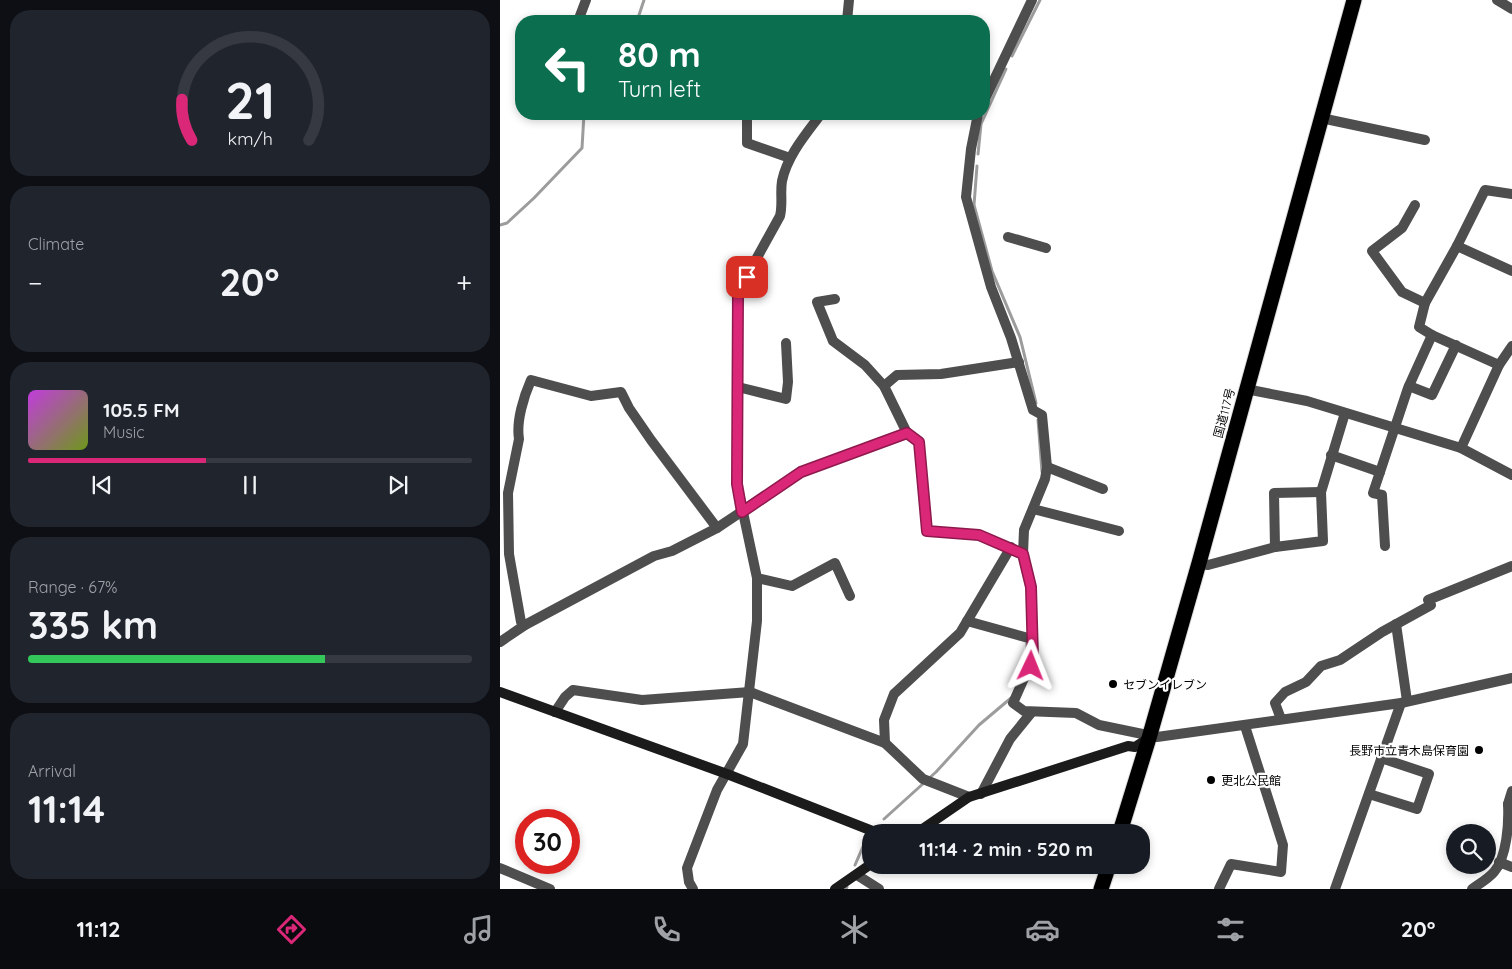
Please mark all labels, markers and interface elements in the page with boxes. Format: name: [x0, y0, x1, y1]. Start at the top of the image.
text: 80 m: [618, 32, 701, 76]
icon: left: [535, 35, 600, 100]
text: 21: [225, 67, 275, 132]
text: Turn left: [618, 75, 701, 103]
text: km/h: [227, 127, 273, 149]
text: Climate: [28, 234, 84, 254]
pin: [726, 256, 768, 298]
text: 20°: [219, 258, 279, 306]
icon: arrive: [733, 263, 761, 291]
text: −: [28, 265, 43, 300]
text: +: [456, 265, 472, 300]
street label: 国道117号: [1210, 386, 1238, 440]
text: 105.5 FM: [103, 398, 179, 422]
text: Music: [103, 422, 145, 442]
icon: previous: [88, 471, 116, 499]
icon: pause: [236, 471, 264, 499]
icon: next: [384, 471, 412, 499]
text: Range · 67%: [28, 577, 118, 597]
text: 335 km: [28, 601, 158, 649]
position arrow: [1004, 639, 1056, 691]
place label: セブンイレブン: [1123, 677, 1207, 692]
marker: セブンイレブン: [1107, 678, 1119, 690]
place label: 長野市立青木島保育園: [1349, 743, 1469, 758]
marker: 長野市立青木島保育園: [1473, 744, 1485, 756]
text: Arrival: [28, 761, 76, 781]
place label: 更北公民館: [1221, 773, 1281, 788]
marker: 更北公民館: [1205, 774, 1217, 786]
text: 11:14: [28, 785, 105, 833]
speed limit sign: 30: [515, 809, 580, 874]
map controls: [1446, 824, 1496, 874]
button: search: [1446, 824, 1496, 874]
text: 11:14 · 2 min · 520 m: [919, 837, 1093, 861]
icon: directions: [274, 912, 309, 947]
icon: music: [461, 912, 496, 947]
icon: phone: [649, 912, 684, 947]
icon: climate: [837, 912, 872, 947]
icon: car: [1025, 912, 1060, 947]
icon: filters: [1213, 912, 1248, 947]
text: 11:12: [76, 915, 121, 943]
text: 20°: [1401, 915, 1435, 943]

